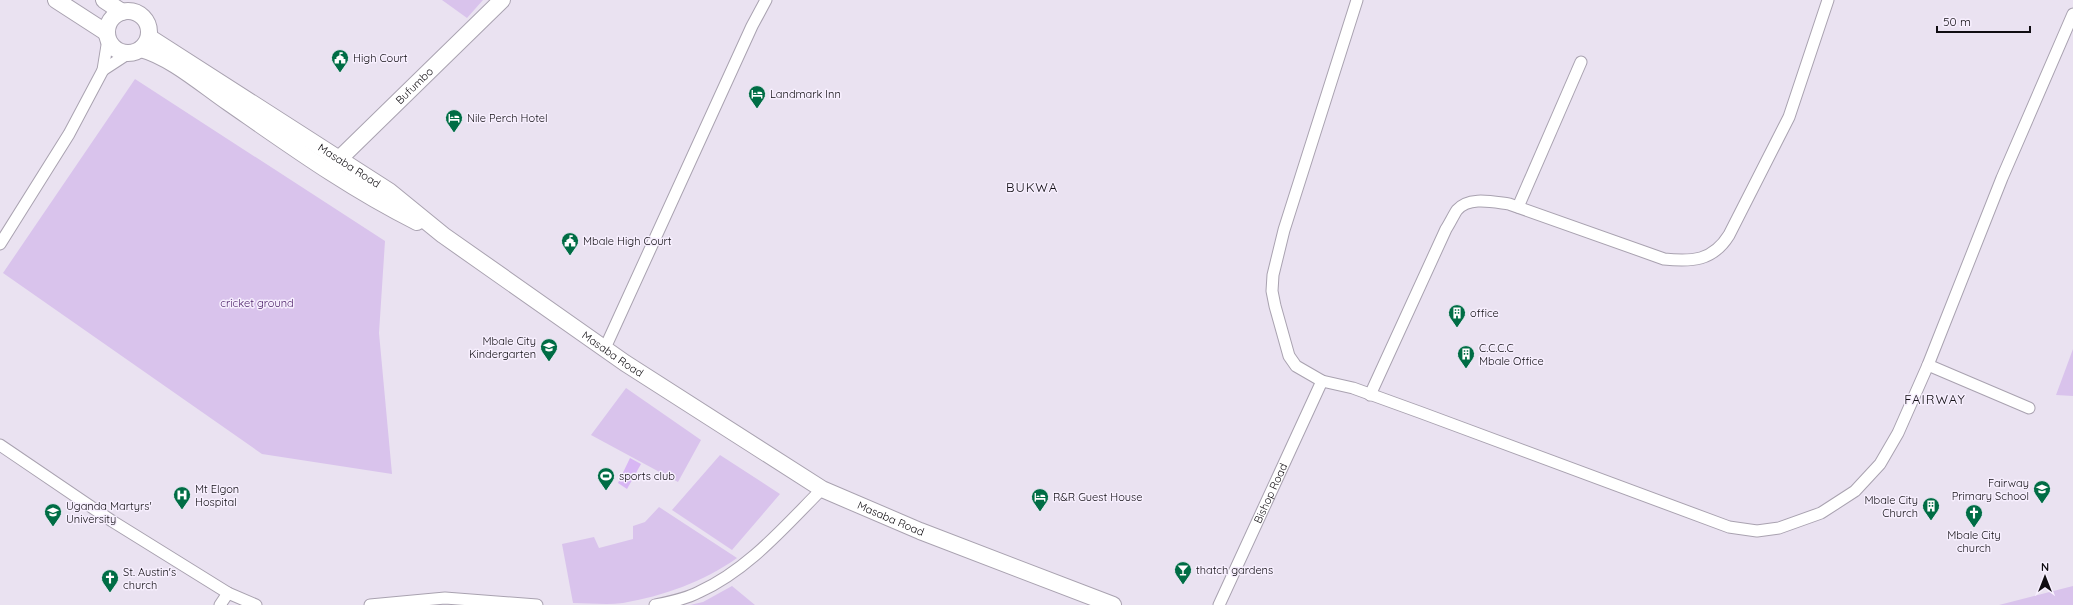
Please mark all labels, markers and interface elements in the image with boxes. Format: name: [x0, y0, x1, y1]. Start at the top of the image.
scale bar: [1937, 8, 2030, 34]
text: 50 m: [1943, 14, 1971, 29]
public building icon: High Court: [330, 48, 350, 73]
place label: High Court: [353, 51, 408, 65]
street label: Bufumbo: [393, 64, 436, 107]
hotel icon: Landmark Inn: [747, 84, 767, 109]
place label: Landmark Inn: [770, 87, 841, 101]
hotel icon: Nile Perch Hotel: [444, 108, 464, 133]
place label: Nile Perch Hotel: [467, 111, 548, 125]
street label: Masaba Road: [315, 140, 383, 191]
district label: BUKWA: [1006, 179, 1058, 195]
public building icon: Mbale High Court: [560, 231, 580, 256]
place label: Mbale High Court: [583, 234, 672, 248]
park label: cricket ground: [220, 296, 294, 310]
building icon: office: [1447, 303, 1467, 328]
place label: office: [1470, 306, 1499, 320]
street label: Masaba Road: [579, 328, 646, 380]
place label: Mbale City Kindergarten: [469, 334, 536, 361]
school or university icon: Mbale City Kindergarten: [539, 337, 559, 362]
place label: C.C.C.C Mbale Office: [1479, 341, 1544, 368]
building icon: C.C.C.C Mbale Office: [1456, 344, 1476, 369]
district label: FAIRWAY: [1904, 391, 1966, 407]
street label: Bishop Road: [1251, 461, 1290, 526]
sports icon: sports club: [596, 466, 616, 491]
place label: sports club: [619, 469, 675, 483]
place label: Fairway Primary School: [1952, 476, 2029, 503]
school or university icon: Fairway Primary School: [2032, 479, 2052, 504]
place label: Mt Elgon Hospital: [195, 482, 239, 509]
hospital icon: Mt Elgon Hospital: [172, 485, 192, 510]
hotel icon: R&R Guest House: [1030, 487, 1050, 512]
place label: R&R Guest House: [1053, 490, 1142, 504]
place label: Mbale City Church: [1864, 493, 1918, 520]
building icon: Mbale City Church: [1921, 496, 1941, 521]
street label: Masaba Road: [855, 498, 926, 539]
place label: Uganda Martyrs' University: [66, 499, 152, 526]
school or university icon: Uganda Martyrs' University: [43, 502, 63, 527]
church icon: Mbale City church: [1964, 503, 1984, 528]
place label: Mbale City church: [1947, 528, 2001, 555]
north arrow: [2025, 557, 2065, 597]
bar icon: thatch gardens: [1173, 560, 1193, 585]
text: N: [2041, 560, 2049, 574]
place label: thatch gardens: [1196, 563, 1273, 577]
place label: St. Austin's church: [123, 565, 176, 592]
church icon: St. Austin's church: [100, 568, 120, 593]

